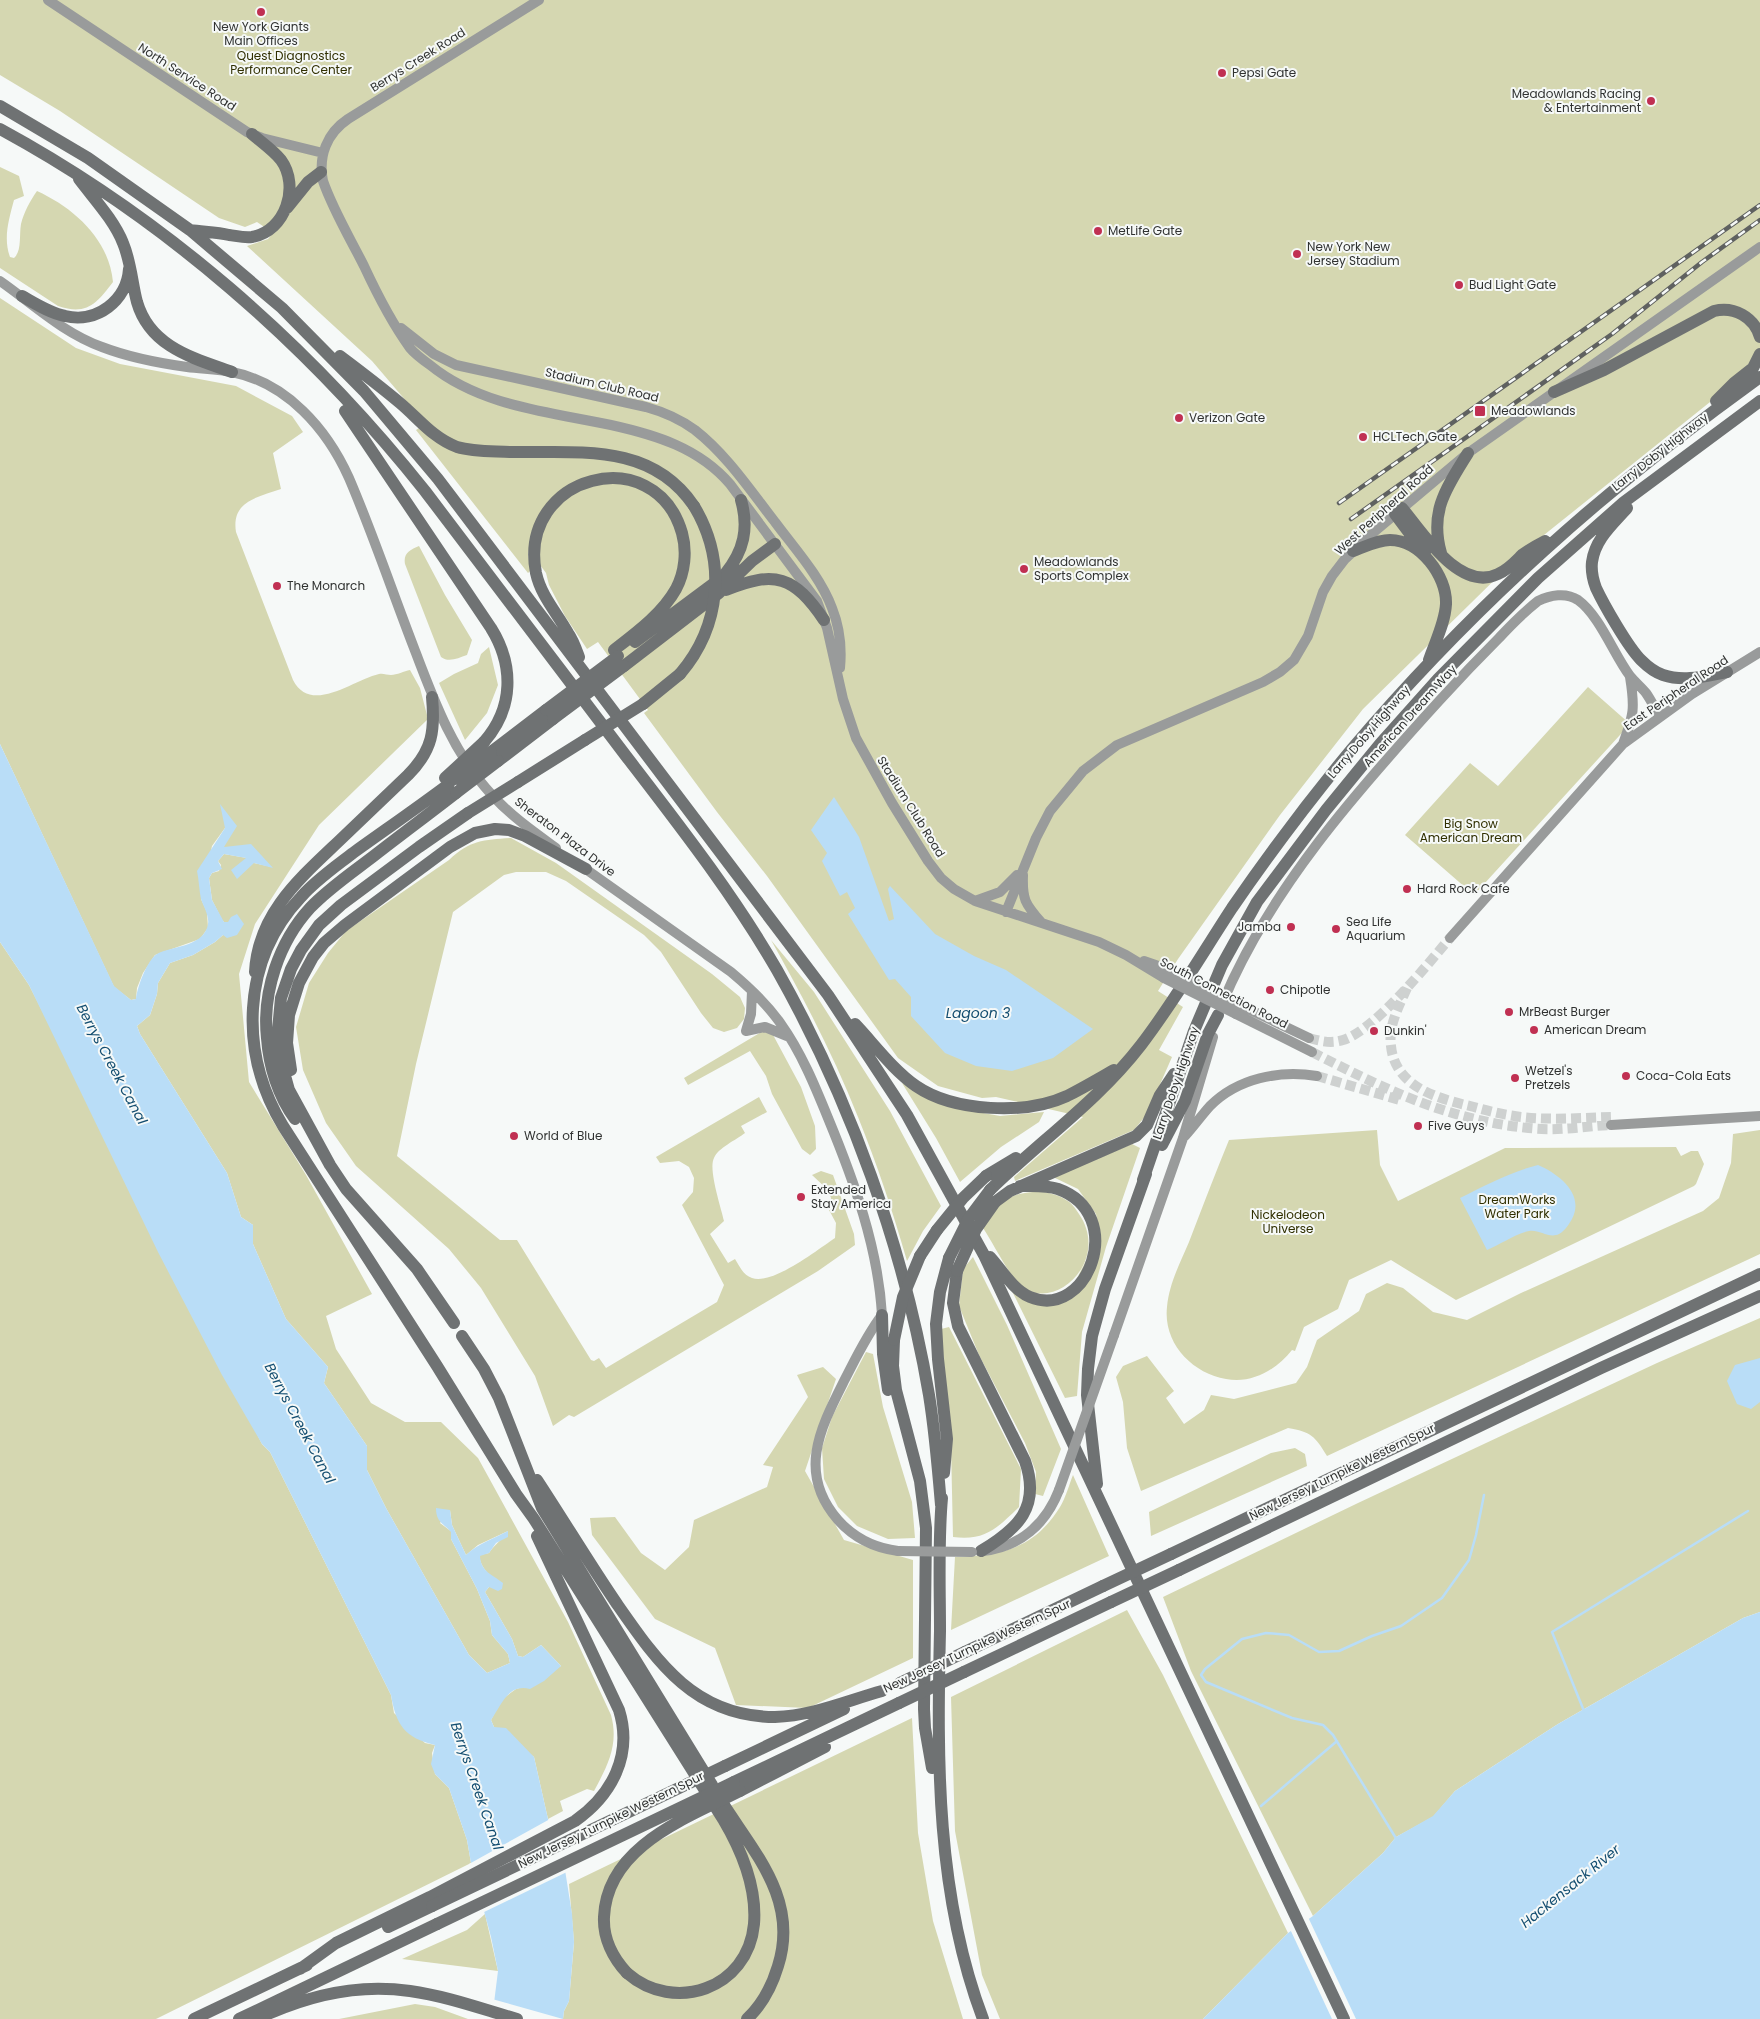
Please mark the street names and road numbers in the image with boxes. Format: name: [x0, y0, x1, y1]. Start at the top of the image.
street label: Berrys Creek Road: [367, 23, 469, 96]
street label: North Service Road: [135, 39, 240, 115]
street label: Stadium Club Road: [544, 363, 661, 406]
street label: Larry Doby Highway: [1608, 408, 1712, 495]
street label: West Peripheral Road: [1330, 460, 1437, 559]
street label: East Peripheral Road: [1620, 651, 1732, 734]
street label: American Dream Way: [1359, 661, 1460, 770]
street label: Larry Doby Highway: [1323, 681, 1414, 782]
street label: Stadium Club Road: [873, 753, 949, 861]
street label: Sheraton Plaza Drive: [511, 793, 619, 880]
street label: South Connection Road: [1157, 953, 1291, 1032]
street label: Larry Doby Highway: [1148, 1024, 1203, 1141]
street label: New Jersey Turnpike Western Spur: [1246, 1419, 1438, 1524]
street label: New Jersey Turnpike Western Spur: [880, 1594, 1074, 1697]
street label: New Jersey Turnpike Western Spur: [515, 1767, 707, 1872]

